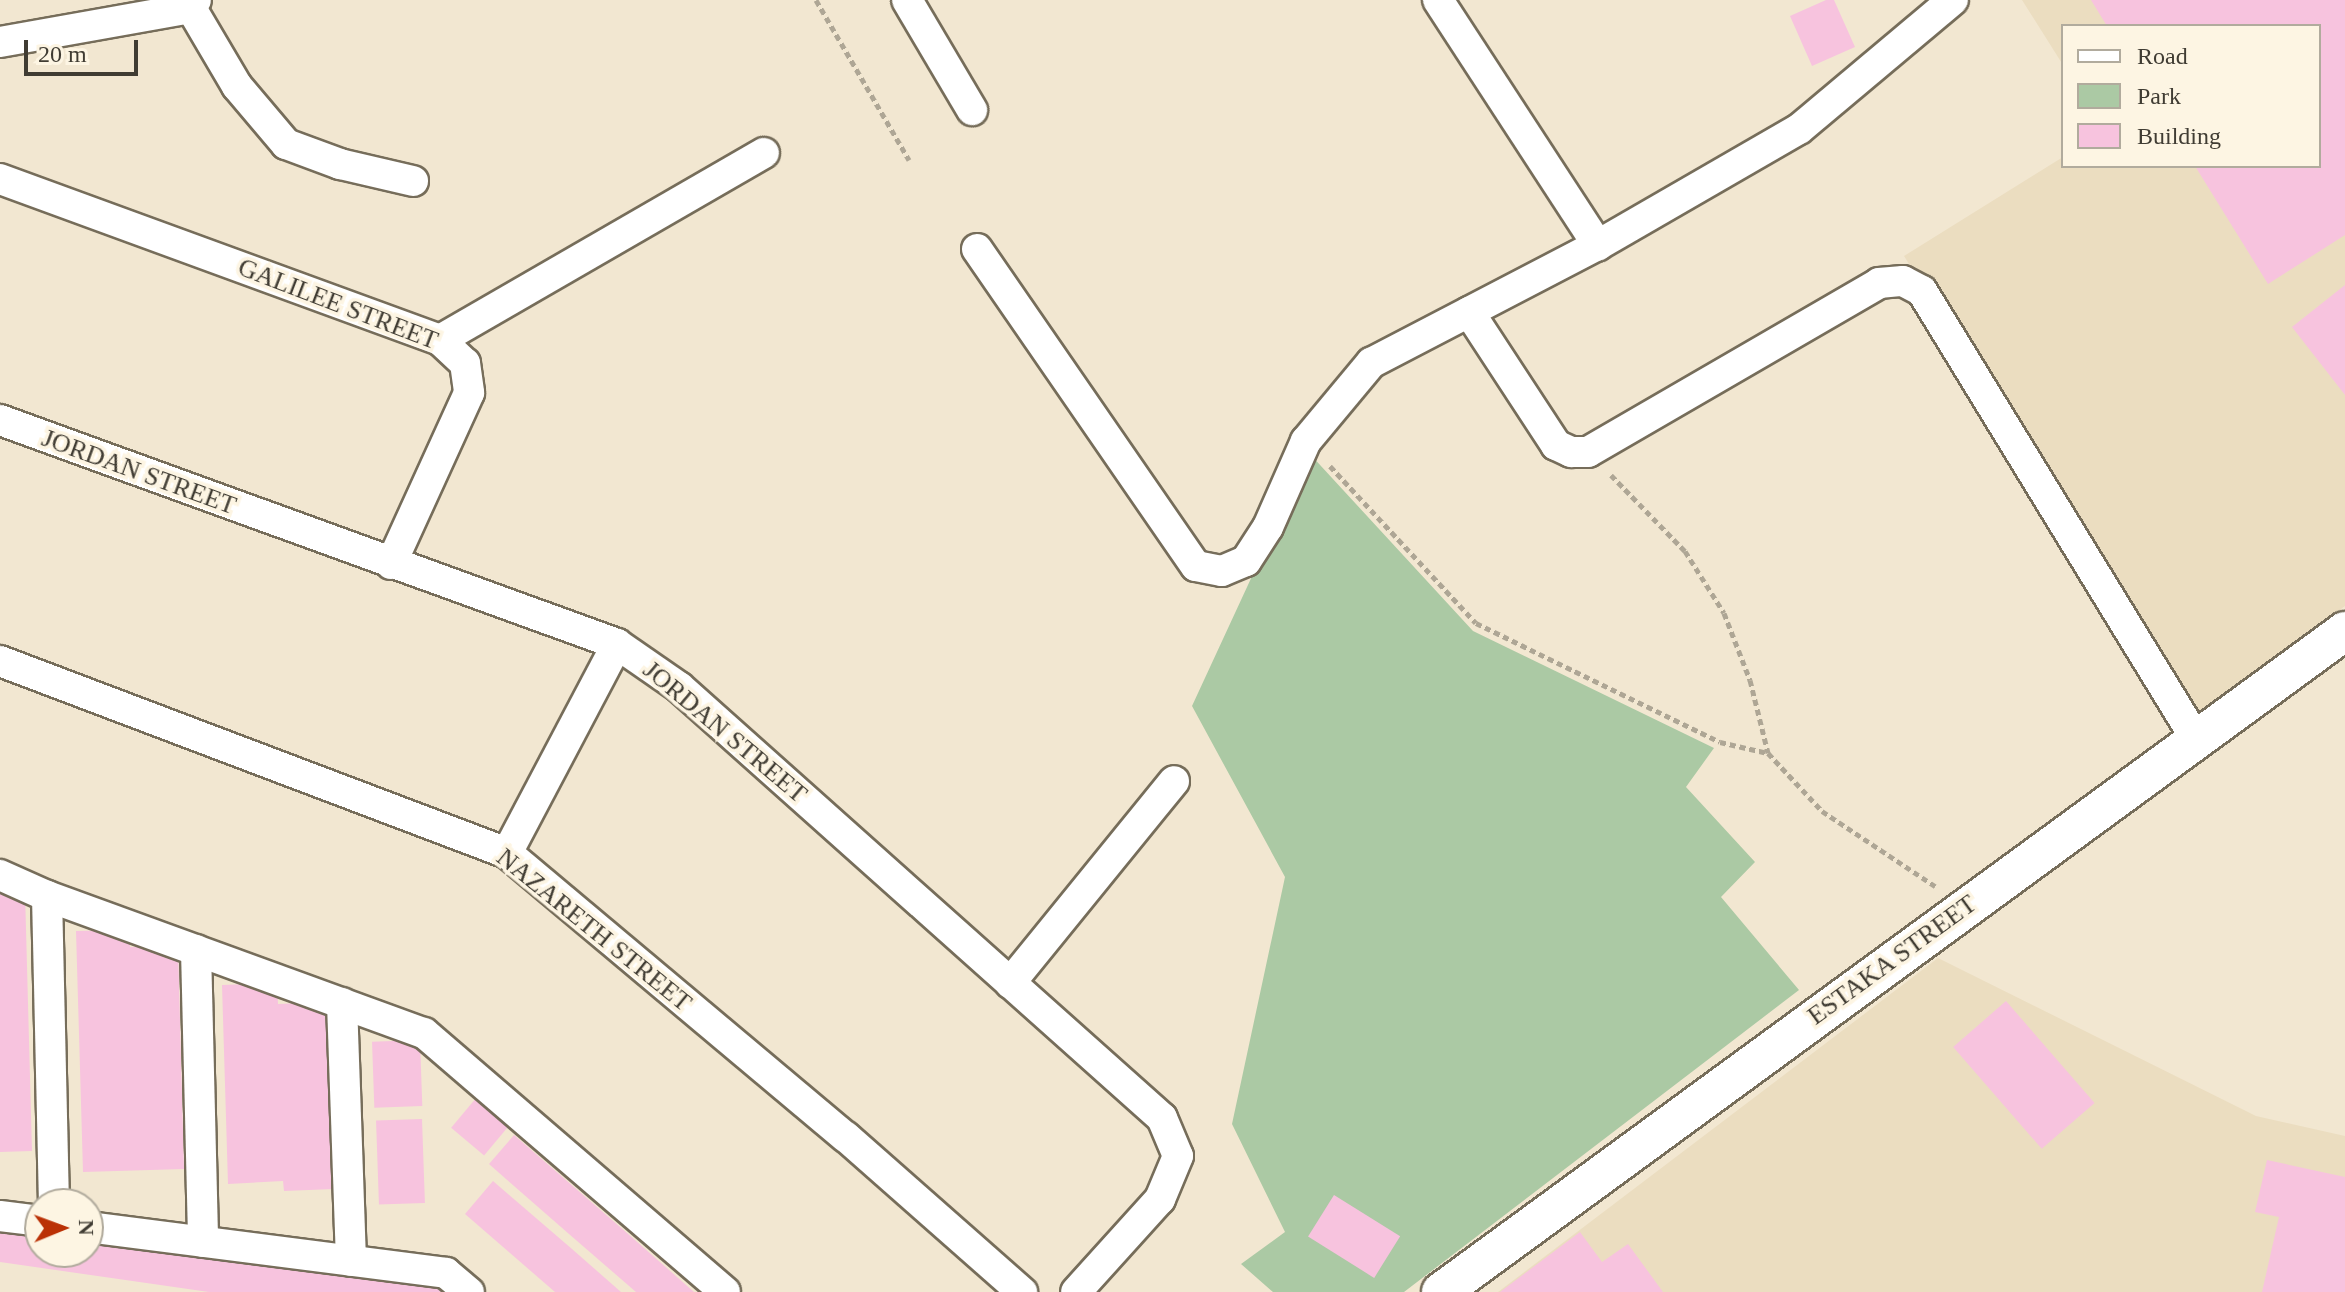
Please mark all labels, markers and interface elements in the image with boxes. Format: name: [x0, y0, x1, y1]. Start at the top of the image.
scale bar: [28, 24, 142, 74]
legend: [2061, 24, 2321, 168]
text: 20 m: [38, 41, 87, 67]
text: Road: [2137, 43, 2188, 69]
text: Park: [2137, 83, 2181, 109]
text: Building: [2137, 123, 2221, 149]
street label: GALILEE STREET: [234, 252, 442, 356]
street label: JORDAN STREET: [38, 422, 240, 522]
street label: JORDAN STREET: [637, 654, 813, 810]
street label: NAZARETH STREET: [490, 842, 698, 1018]
street label: ESTAKA STREET: [1801, 888, 1983, 1032]
north arrow: [24, 1188, 104, 1268]
text: N: [74, 1219, 99, 1236]

